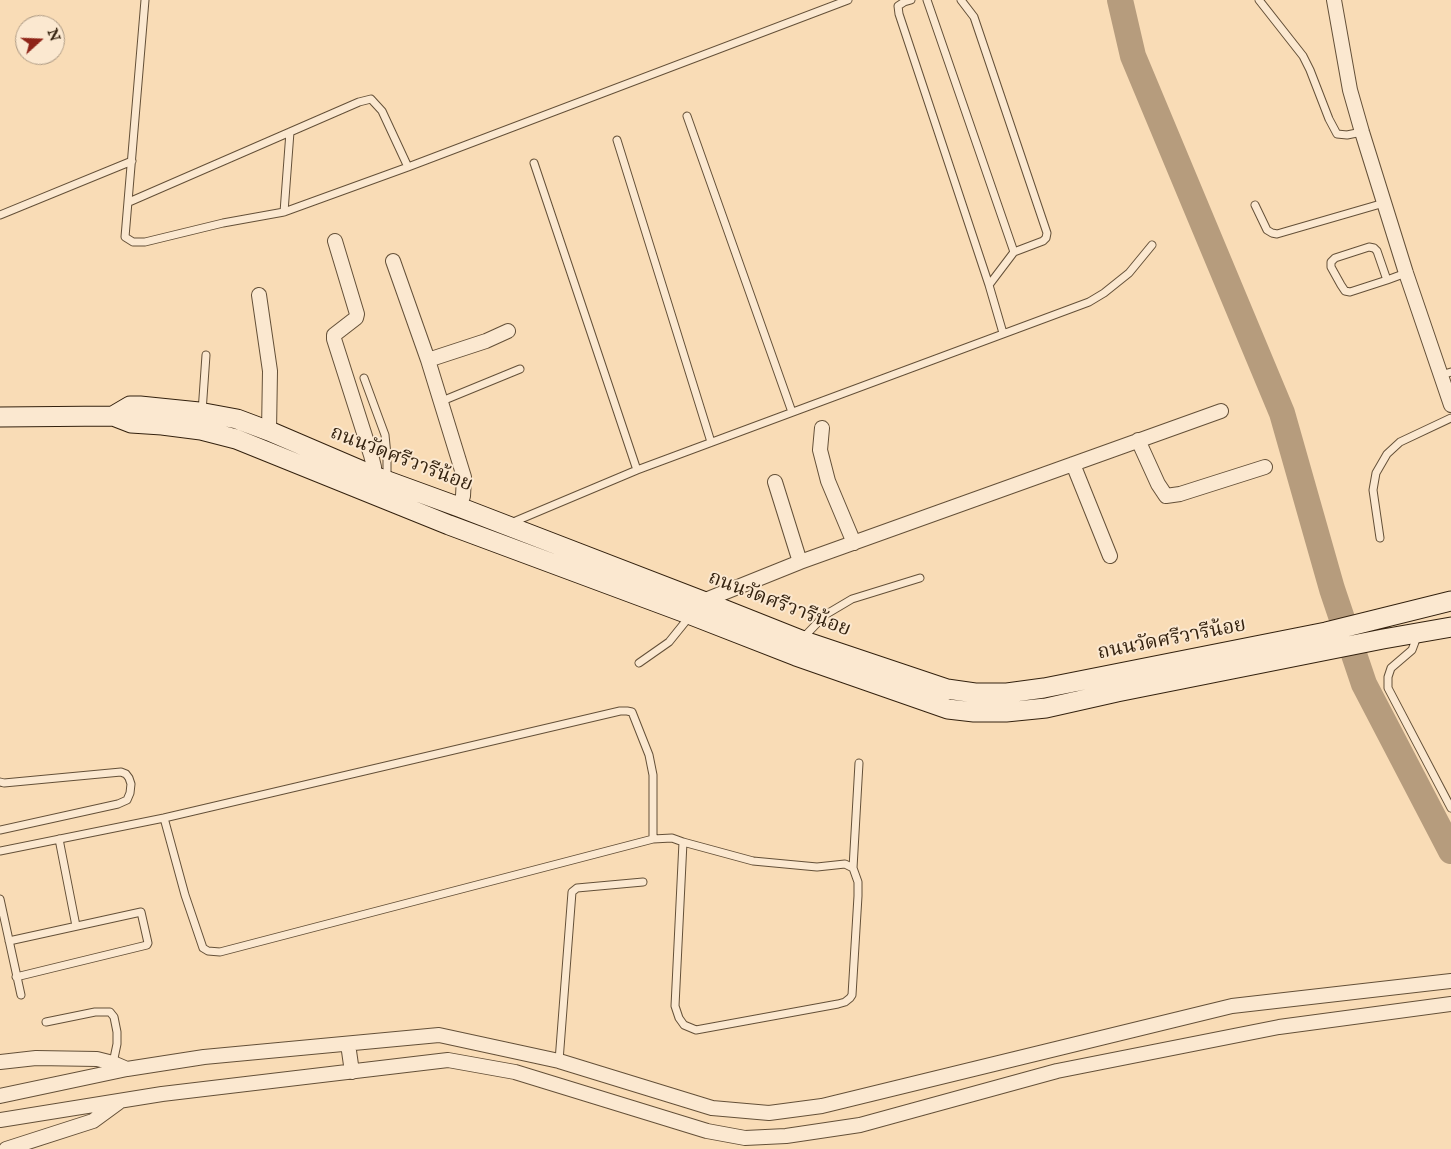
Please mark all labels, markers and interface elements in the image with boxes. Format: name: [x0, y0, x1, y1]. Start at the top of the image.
north arrow: [15, 15, 65, 65]
text: N: [43, 26, 64, 44]
street label: ถนนวัดศรีวารีน้อย: [326, 422, 476, 498]
street label: ถนนวัดศรีวารีน้อย: [704, 567, 854, 643]
street label: ถนนวัดศรีวารีน้อย: [1096, 614, 1248, 666]

